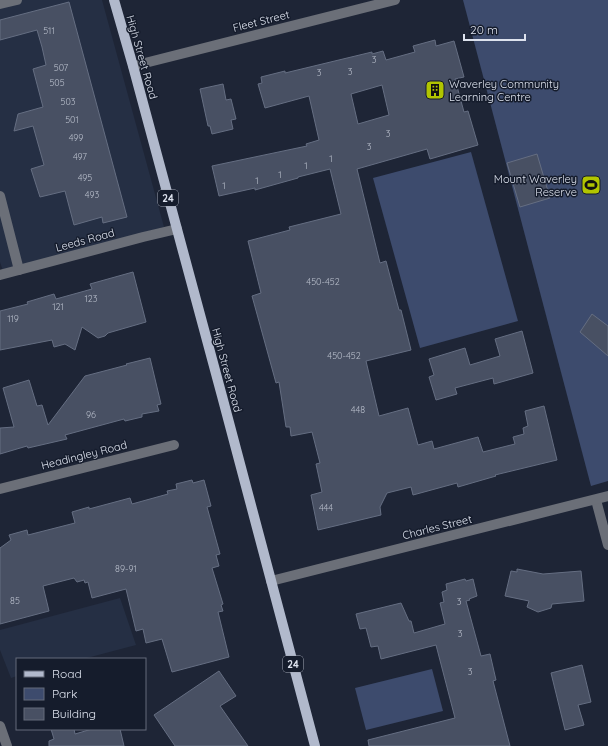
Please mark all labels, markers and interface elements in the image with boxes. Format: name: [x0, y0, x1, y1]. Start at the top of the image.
street label: Fleet Street: [231, 7, 291, 35]
street label: High Street Road: [123, 13, 161, 101]
scale bar: [464, 16, 525, 42]
text: 20 m: [470, 22, 498, 37]
house number: 511: [43, 25, 55, 36]
house number: 3: [372, 54, 377, 65]
house number: 507: [54, 62, 69, 73]
house number: 3: [348, 66, 353, 77]
house number: 3: [317, 67, 322, 78]
house number: 505: [49, 77, 65, 88]
place label: Waverley Community Learning Centre: [449, 77, 559, 104]
building icon: Waverley Community Learning Centre: [424, 79, 446, 101]
house number: 503: [61, 96, 76, 107]
house number: 501: [65, 114, 79, 125]
house number: 3: [386, 128, 391, 139]
house number: 499: [69, 132, 83, 143]
house number: 3: [367, 141, 372, 152]
house number: 497: [73, 151, 87, 162]
house number: 1: [329, 153, 333, 164]
house number: 1: [304, 160, 308, 171]
house number: 1: [278, 169, 282, 180]
house number: 495: [78, 172, 92, 183]
place label: Mount Waverley Reserve: [494, 172, 577, 199]
sports icon: Mount Waverley Reserve: [580, 174, 602, 196]
house number: 1: [255, 175, 259, 186]
house number: 1: [222, 180, 226, 191]
house number: 493: [85, 189, 99, 200]
road number: 24: [158, 190, 178, 206]
street label: Leeds Road: [54, 225, 116, 255]
house number: 450-452: [306, 276, 340, 287]
house number: 123: [84, 293, 98, 304]
house number: 121: [52, 301, 64, 312]
house number: 119: [7, 313, 19, 324]
street label: High Street Road: [209, 326, 245, 414]
house number: 450-452: [327, 350, 361, 361]
house number: 448: [351, 404, 365, 415]
house number: 96: [86, 409, 96, 420]
street label: Headingley Road: [40, 438, 128, 472]
house number: 444: [319, 502, 333, 513]
street label: Charles Street: [401, 512, 473, 542]
house number: 89-91: [115, 563, 137, 574]
house number: 85: [10, 595, 20, 606]
house number: 3: [457, 596, 462, 607]
house number: 3: [458, 628, 463, 639]
road number: 24: [283, 656, 303, 672]
legend: [16, 658, 146, 730]
text: Road: [52, 666, 82, 681]
house number: 3: [468, 666, 473, 677]
text: Park: [52, 686, 77, 701]
text: Building: [52, 706, 96, 721]

